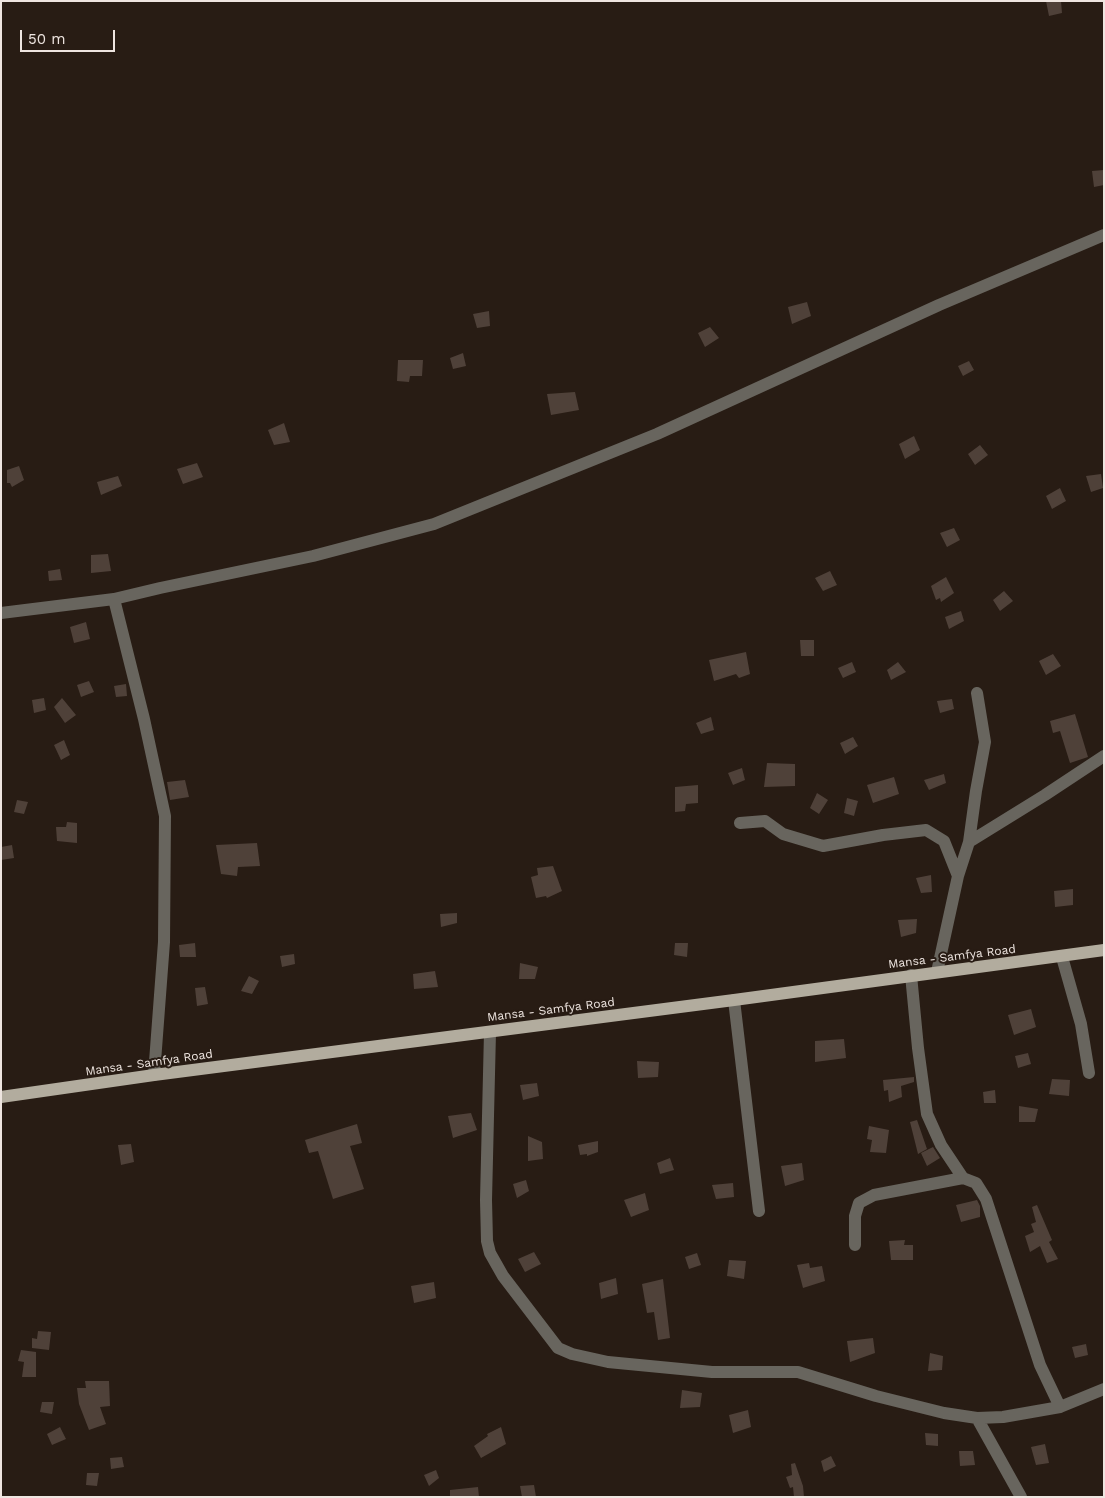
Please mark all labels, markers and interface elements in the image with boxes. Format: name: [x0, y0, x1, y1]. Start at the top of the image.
scale bar: [22, 20, 118, 52]
text: 50 m: [28, 30, 65, 48]
street label: Mansa - Samfya Road: [887, 942, 1017, 972]
street label: Mansa - Samfya Road: [486, 995, 616, 1025]
street label: Mansa - Samfya Road: [84, 1047, 214, 1079]

